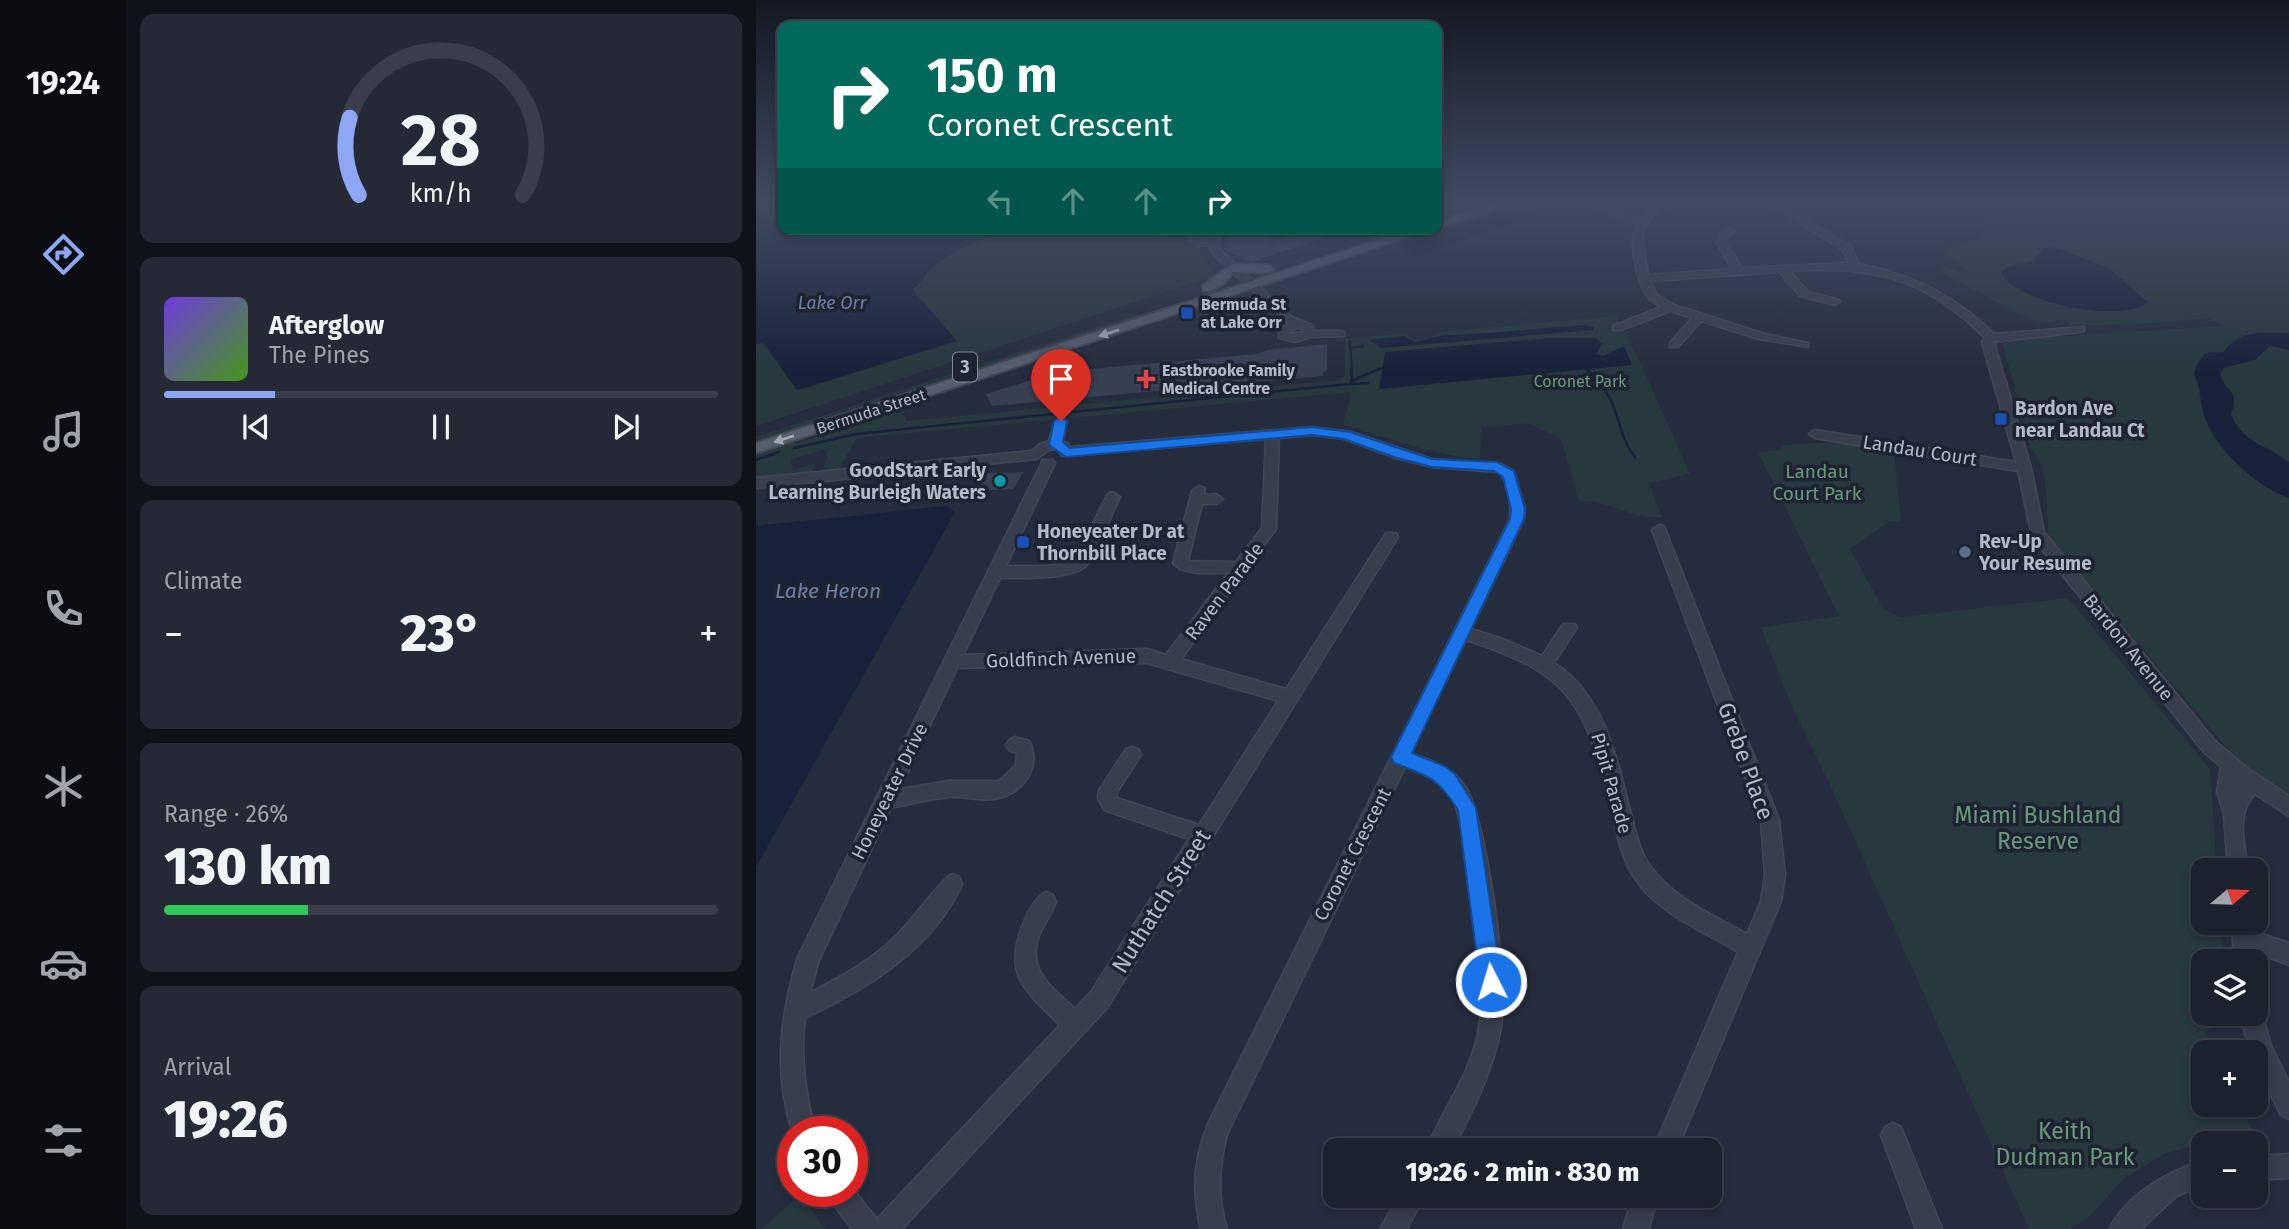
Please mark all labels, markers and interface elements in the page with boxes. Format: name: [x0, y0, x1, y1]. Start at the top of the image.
text: 150 m: [927, 46, 1058, 105]
icon: right: [812, 49, 903, 140]
text: 19:24: [26, 64, 100, 102]
text: 28: [401, 97, 481, 184]
text: Coronet Crescent: [927, 106, 1173, 144]
text: km/h: [410, 178, 472, 208]
icon: left: [981, 182, 1019, 220]
icon: ahead: [1054, 182, 1092, 220]
icon: ahead: [1127, 182, 1165, 220]
icon: right: [1200, 182, 1238, 220]
icon: directions: [39, 230, 88, 279]
water label: Lake Orr: [798, 292, 867, 314]
place label: Bermuda St at Lake Orr: [1201, 295, 1287, 332]
marker: Bermuda St at Lake Orr: [1179, 305, 1195, 321]
text: Afterglow: [269, 310, 384, 341]
one-way arrow: [1098, 328, 1119, 339]
text: The Pines: [269, 341, 370, 369]
pin: [1031, 349, 1091, 421]
road number: 3: [953, 352, 977, 382]
icon: arrive: [1042, 360, 1080, 398]
place label: Eastbrooke Family Medical Centre: [1162, 361, 1295, 398]
marker: Eastbrooke Family Medical Centre: [1136, 369, 1156, 389]
park label: Coronet Park: [1534, 372, 1627, 391]
street label: Bermuda Street: [814, 385, 928, 438]
place label: Bardon Ave near Landau Ct: [2015, 397, 2145, 442]
icon: music: [39, 407, 88, 456]
icon: previous: [237, 408, 275, 446]
icon: pause: [422, 408, 460, 446]
icon: next: [607, 408, 645, 446]
marker: Bardon Ave near Landau Ct: [1993, 411, 2009, 427]
street label: Landau Court: [1861, 430, 1979, 471]
one-way arrow: [773, 435, 794, 445]
place label: GoodStart Early Learning Burleigh Waters: [769, 459, 986, 504]
park label: Landau Court Park: [1772, 460, 1862, 505]
marker: GoodStart Early Learning Burleigh Waters: [992, 473, 1008, 489]
place label: Honeyeater Dr at Thornbill Place: [1037, 520, 1185, 565]
place label: Rev-Up Your Resume: [1978, 530, 2092, 575]
marker: Honeyeater Dr at Thornbill Place: [1015, 534, 1031, 550]
street label: Raven Parade: [1180, 538, 1269, 645]
marker: Rev-Up Your Resume: [1957, 544, 1973, 560]
text: Climate: [164, 567, 243, 595]
water label: Lake Heron: [775, 578, 881, 604]
icon: phone: [39, 584, 88, 633]
street label: Bardon Avenue: [2079, 589, 2179, 705]
text: 23°: [400, 602, 482, 665]
text: −: [164, 611, 183, 657]
text: +: [699, 611, 718, 657]
street label: Goldfinch Avenue: [986, 644, 1137, 673]
street label: Grebe Place: [1712, 698, 1780, 824]
street label: Honeyeater Drive: [846, 719, 932, 863]
street label: Pipit Parade: [1586, 730, 1637, 836]
icon: climate: [39, 762, 88, 811]
street label: Coronet Crescent: [1309, 784, 1396, 924]
text: Range · 26%: [164, 800, 288, 828]
park label: Miami Bushland Reserve: [1954, 801, 2122, 855]
street label: Nuthatch Street: [1106, 823, 1217, 978]
text: 130 km: [164, 835, 332, 898]
north arrow: [2191, 858, 2268, 934]
map controls: [2191, 858, 2268, 1208]
icon: car: [39, 939, 88, 988]
position arrow: [1454, 945, 1528, 1019]
button: layers: [2191, 949, 2268, 1026]
button: +: [2191, 1040, 2268, 1117]
text: Arrival: [164, 1053, 231, 1081]
text: 19:26: [164, 1088, 288, 1151]
icon: filters: [39, 1116, 88, 1165]
speed limit sign: 30: [777, 1116, 868, 1207]
park label: Keith Dudman Park: [1995, 1117, 2135, 1171]
button: −: [2191, 1131, 2268, 1208]
text: 19:26 · 2 min · 830 m: [1405, 1157, 1640, 1188]

